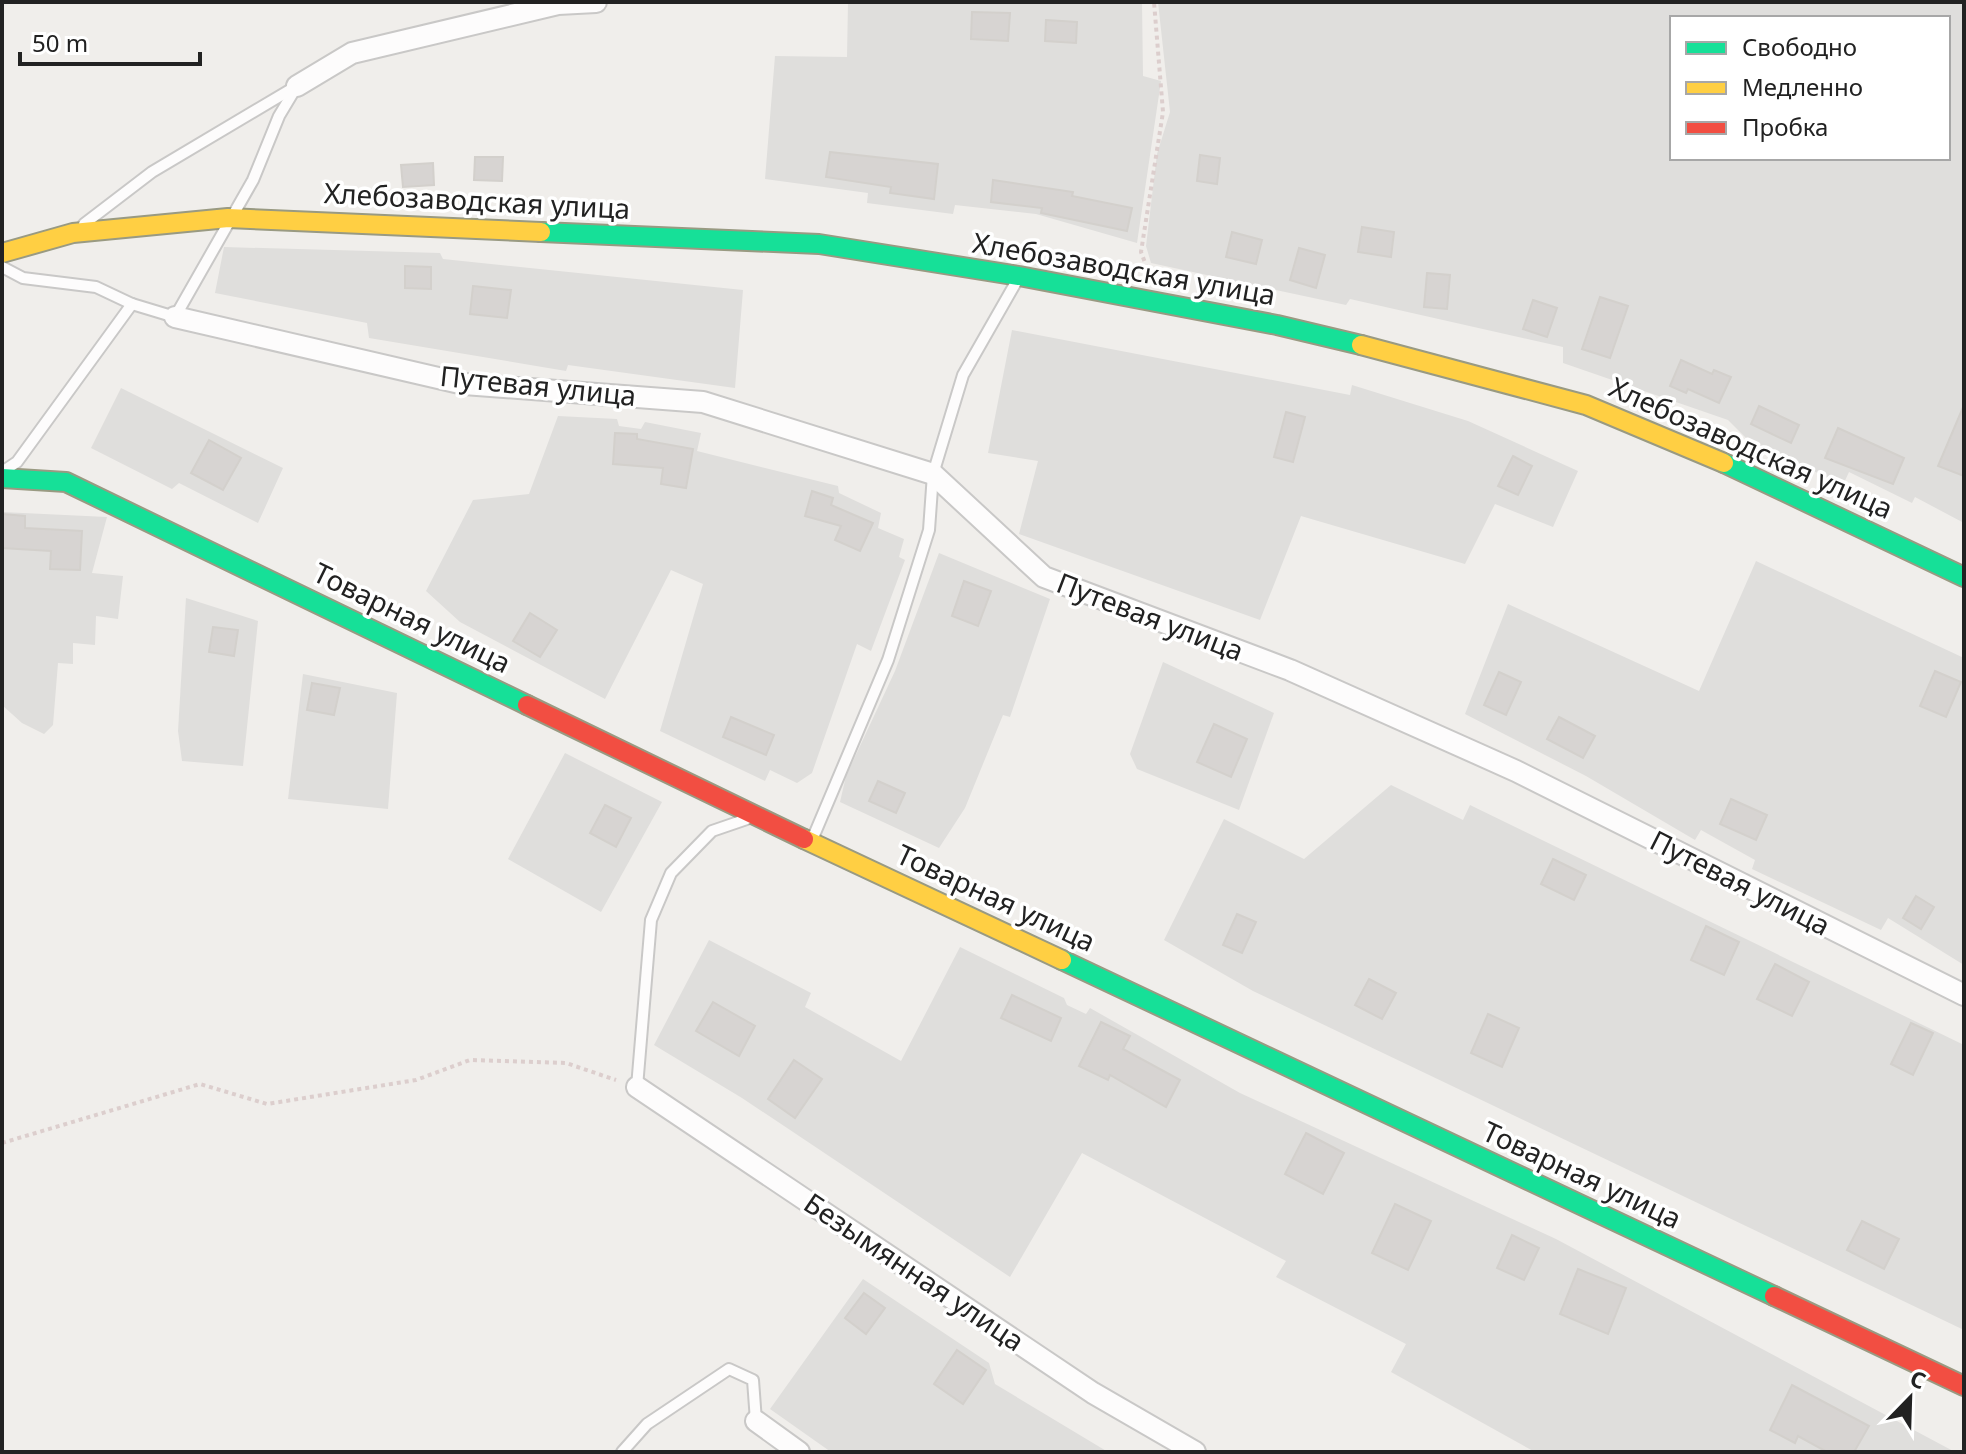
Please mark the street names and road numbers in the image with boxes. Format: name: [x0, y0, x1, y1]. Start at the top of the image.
street label: Хлебозаводская улица: [323, 173, 631, 227]
street label: Хлебозаводская улица: [970, 223, 1278, 313]
street label: Путевая улица: [438, 356, 638, 414]
street label: Хлебозаводская улица: [1604, 367, 1899, 527]
street label: Товарная улица: [307, 553, 517, 681]
street label: Путевая улица: [1052, 563, 1249, 669]
street label: Путевая улица: [1644, 820, 1837, 944]
street label: Товарная улица: [891, 834, 1102, 960]
street label: Товарная улица: [1477, 1111, 1688, 1237]
street label: Безымянная улица: [797, 1183, 1032, 1359]

